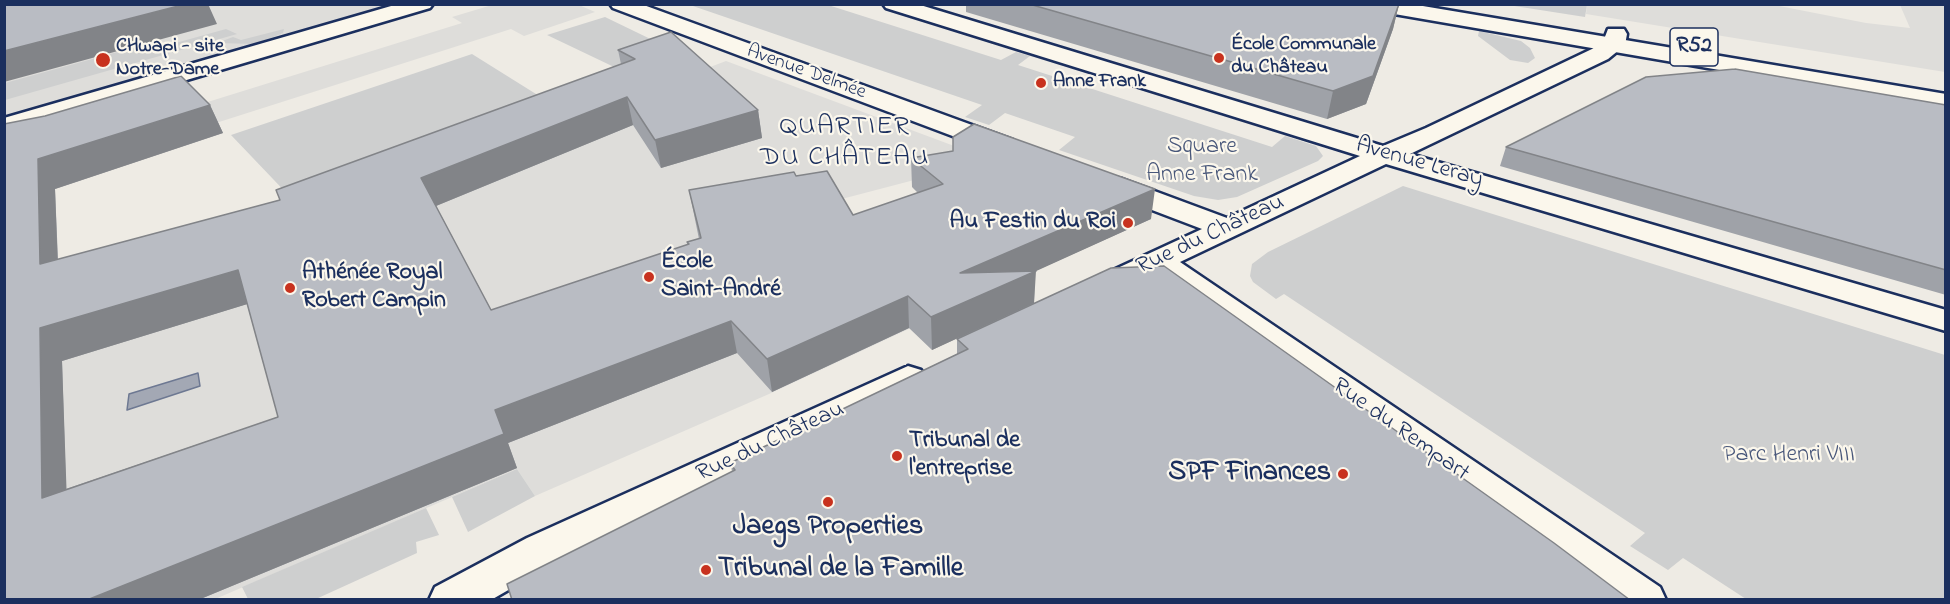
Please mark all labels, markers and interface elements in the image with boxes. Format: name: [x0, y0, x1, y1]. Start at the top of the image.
road number: R52: [1670, 28, 1718, 66]
place label: École Communale du Château: [1231, 34, 1376, 81]
place label: CHwapi - site Notre-Dame: [116, 36, 224, 83]
street label: Avenue Delmée: [743, 40, 869, 106]
marker: CHwapi - site Notre-Dame: [94, 51, 112, 69]
marker: École Communale du Château: [1212, 51, 1226, 65]
place label: Anne Frank: [1053, 71, 1146, 95]
marker: Anne Frank: [1034, 76, 1048, 90]
district label: QUARTIER DU CHÂTEAU: [760, 113, 930, 176]
street label: Avenue Leray: [1352, 132, 1486, 196]
park label: Square Anne Frank: [1146, 134, 1258, 190]
street label: Rue du Château: [1133, 189, 1289, 283]
place label: Au Festin du Roi: [950, 209, 1116, 237]
marker: Au Festin du Roi: [1121, 216, 1135, 230]
place label: École Saint-André: [661, 249, 781, 305]
place label: Athénée Royal Robert Campin: [302, 260, 446, 316]
marker: École Saint-André: [642, 270, 656, 284]
marker: Athénée Royal Robert Campin: [283, 281, 297, 295]
street label: Rue du Rempart: [1326, 373, 1474, 489]
street label: Rue du Château: [693, 396, 849, 490]
place label: Tribunal de l'entreprise: [909, 428, 1020, 484]
park label: Parc Henri VIII: [1723, 442, 1855, 470]
marker: Tribunal de l'entreprise: [890, 449, 904, 463]
place label: SPF Finances: [1168, 457, 1331, 491]
marker: SPF Finances: [1336, 467, 1350, 481]
marker: Jaegs Properties: [821, 495, 835, 509]
place label: Jaegs Properties: [733, 511, 923, 545]
place label: Tribunal de la Famille: [718, 553, 963, 587]
marker: Tribunal de la Famille: [699, 563, 713, 577]

